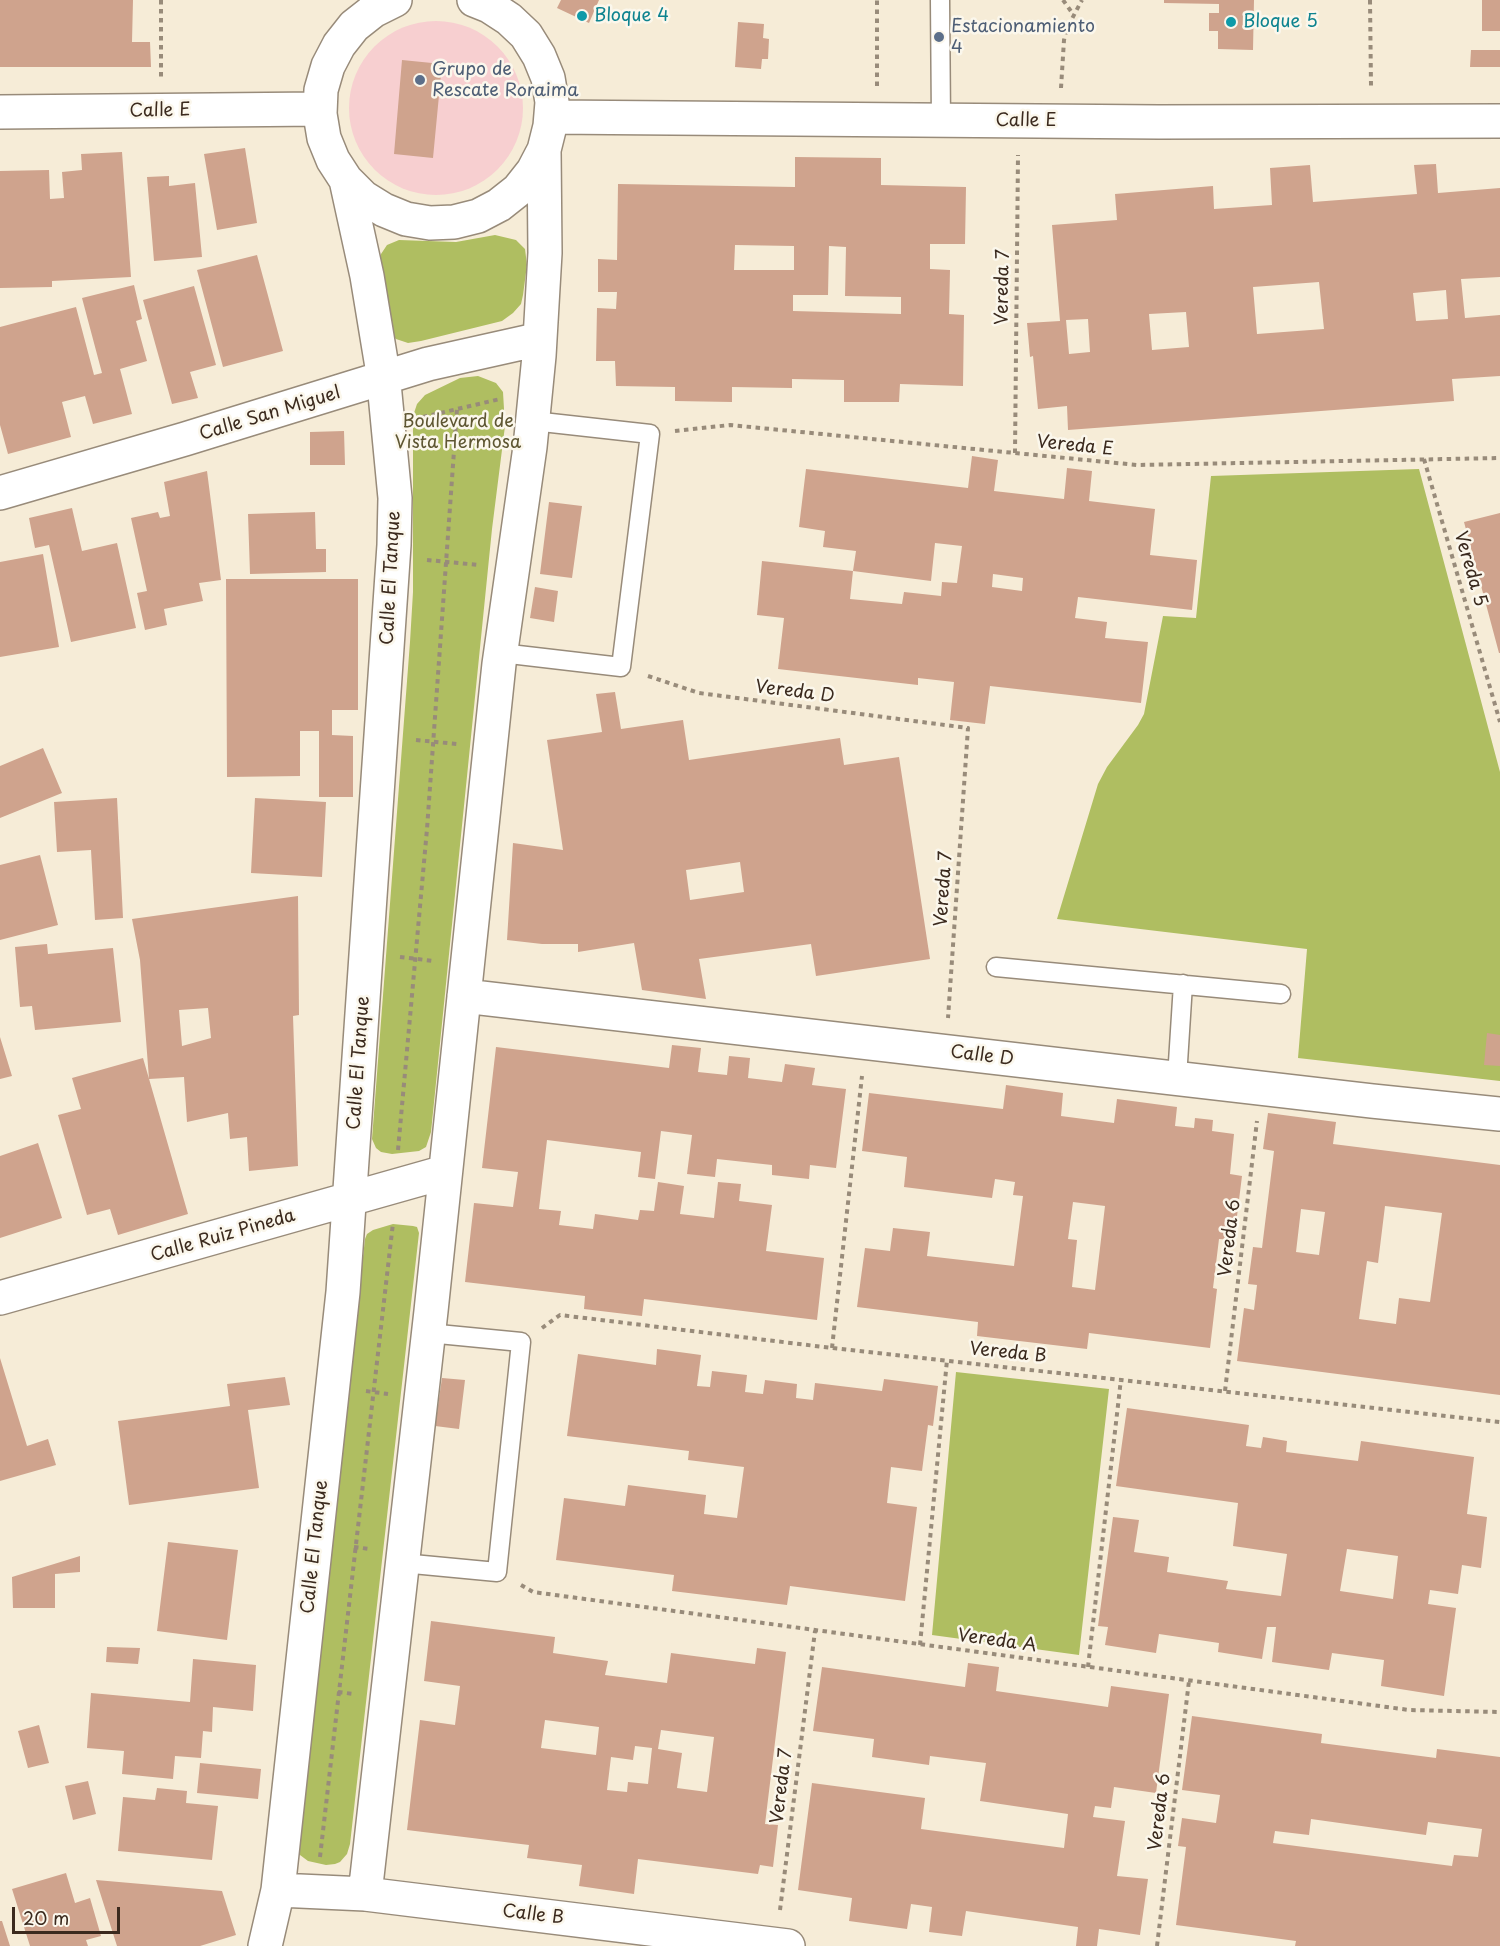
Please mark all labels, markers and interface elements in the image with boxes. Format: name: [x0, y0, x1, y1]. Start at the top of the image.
place label: Bloque 4: [594, 5, 669, 27]
marker: Bloque 4: [575, 9, 589, 23]
place label: Bloque 5: [1243, 11, 1318, 33]
marker: Bloque 5: [1224, 15, 1238, 29]
place label: Estacionamiento 4: [951, 16, 1095, 58]
marker: Estacionamiento 4: [932, 30, 946, 44]
place label: Grupo de Rescate Roraima: [432, 59, 578, 101]
marker: Grupo de Rescate Roraima: [413, 73, 427, 87]
street label: Calle E: [129, 100, 191, 122]
street label: Calle E: [996, 110, 1056, 132]
street label: Vereda 7: [992, 249, 1014, 325]
street label: Calle San Miguel: [197, 382, 343, 446]
park label: Boulevard de Vista Hermosa: [395, 411, 521, 454]
street label: Vereda E: [1036, 431, 1114, 461]
street label: Calle El Tanque: [377, 510, 405, 646]
street label: Vereda 5: [1449, 529, 1491, 609]
street label: Vereda D: [754, 676, 836, 708]
street label: Vereda 7: [931, 851, 957, 927]
street label: Calle El Tanque: [344, 995, 374, 1131]
street label: Calle D: [949, 1041, 1015, 1071]
street label: Vereda 6: [1215, 1198, 1245, 1278]
street label: Calle Ruiz Pineda: [148, 1205, 298, 1267]
street label: Vereda B: [968, 1338, 1048, 1368]
street label: Calle El Tanque: [297, 1479, 333, 1615]
street label: Vereda A: [956, 1625, 1038, 1657]
street label: Vereda 7: [767, 1747, 797, 1825]
street label: Vereda 6: [1145, 1772, 1175, 1852]
scale bar: [15, 1895, 123, 1933]
street label: Calle B: [501, 1901, 565, 1929]
text: 20 m: [23, 1904, 69, 1931]

